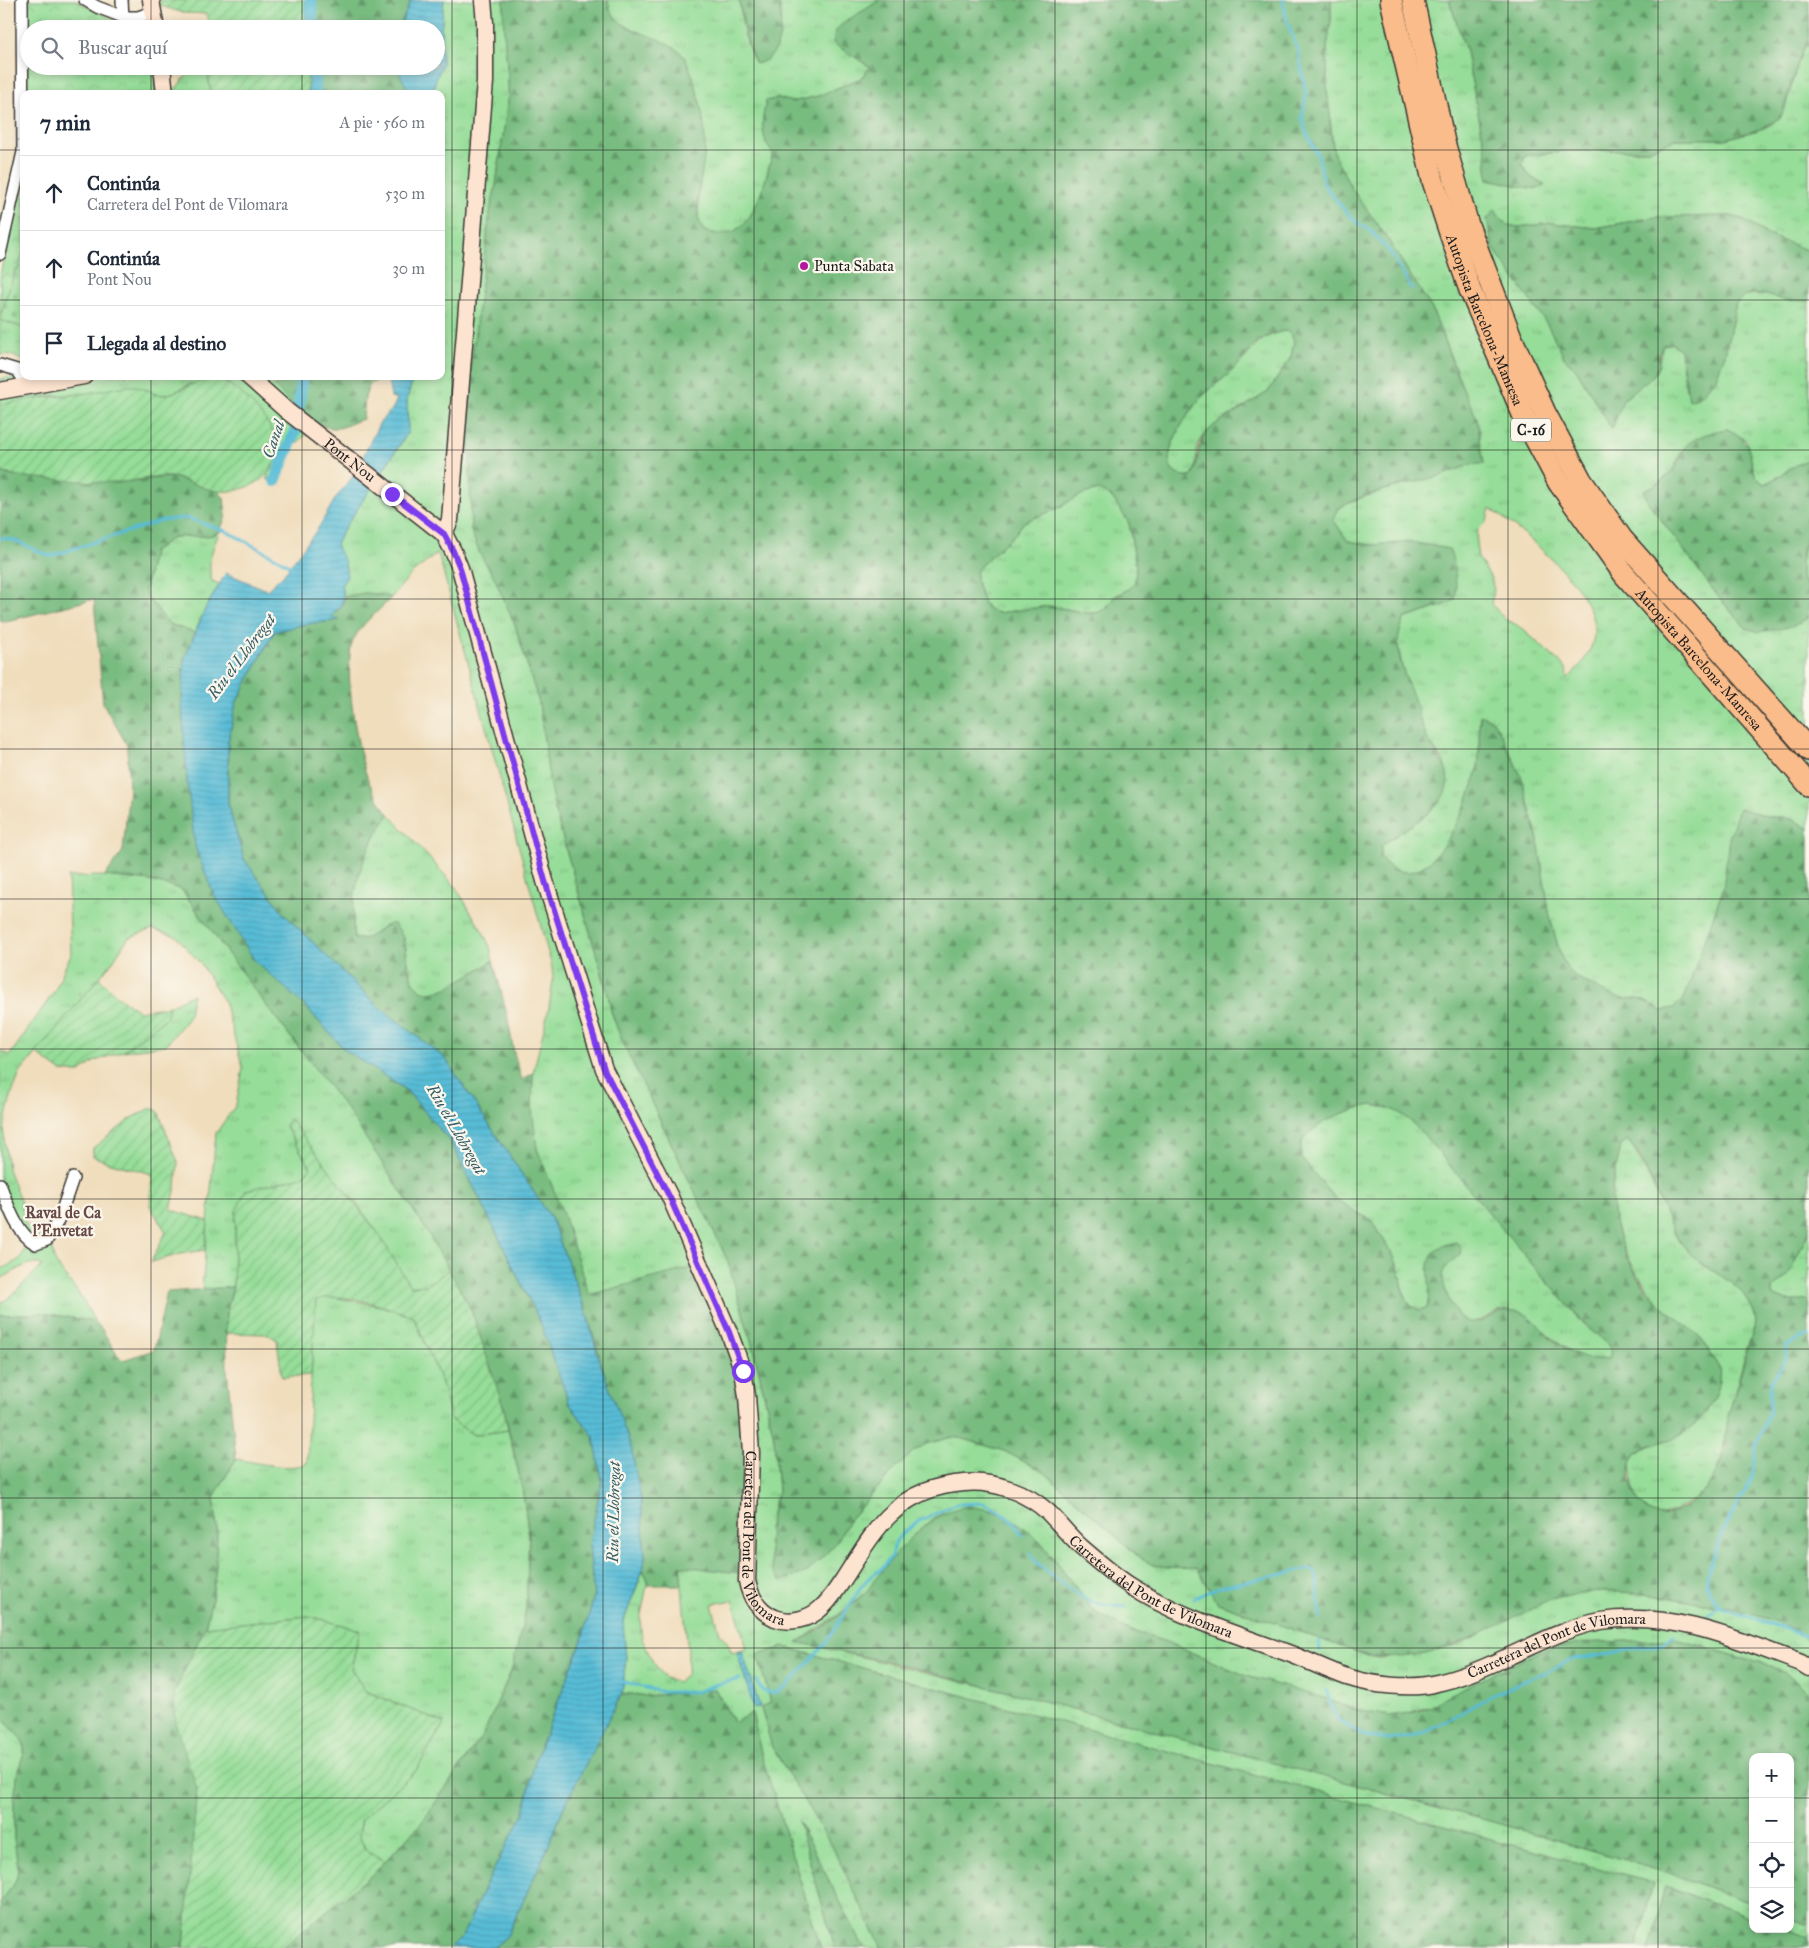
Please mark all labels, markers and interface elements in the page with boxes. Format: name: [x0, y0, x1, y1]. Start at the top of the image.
search box: [20, 20, 445, 75]
icon: search: [38, 34, 66, 62]
text: Buscar aquí: [78, 36, 167, 59]
text: 7 min: [40, 110, 91, 136]
text: A pie · 560 m: [340, 113, 425, 132]
text: Continúa: [87, 172, 160, 195]
icon: ahead: [40, 179, 68, 207]
text: 530 m: [385, 184, 425, 203]
text: Carretera del Pont de Vilomara: [87, 195, 288, 214]
street label: Autopista Barcelona-Manresa: [1442, 231, 1527, 409]
text: Continúa: [87, 247, 160, 270]
icon: ahead: [40, 254, 68, 282]
place label: Punta Sabata: [814, 257, 894, 275]
text: 30 m: [392, 259, 425, 278]
marker: Punta Sabata: [798, 260, 810, 272]
text: Pont Nou: [87, 270, 152, 289]
icon: arrive: [40, 329, 68, 357]
text: Llegada al destino: [87, 332, 226, 355]
water label: Canal: [258, 416, 289, 460]
road number: C-16: [1511, 418, 1551, 442]
street label: Pont Nou: [320, 434, 379, 486]
route end: [381, 483, 404, 506]
street label: Autopista Barcelona-Manresa: [1631, 584, 1766, 735]
water label: Riu el Llobregat: [203, 609, 280, 703]
water label: Riu el Llobregat: [423, 1080, 491, 1179]
district label: Raval de Ca l'Envetat: [25, 1203, 102, 1240]
route start: [732, 1360, 755, 1383]
street label: Carretera del Pont de Vilomara: [738, 1450, 787, 1629]
water label: Riu el Llobregat: [603, 1460, 624, 1564]
street label: Carretera del Pont de Vilomara: [1065, 1531, 1236, 1642]
street label: Carretera del Pont de Vilomara: [1465, 1610, 1647, 1682]
map controls: [1749, 1753, 1794, 1933]
button: +: [1749, 1753, 1794, 1798]
button: −: [1749, 1798, 1794, 1843]
button: locate: [1749, 1843, 1794, 1888]
button: layers: [1749, 1888, 1794, 1933]

